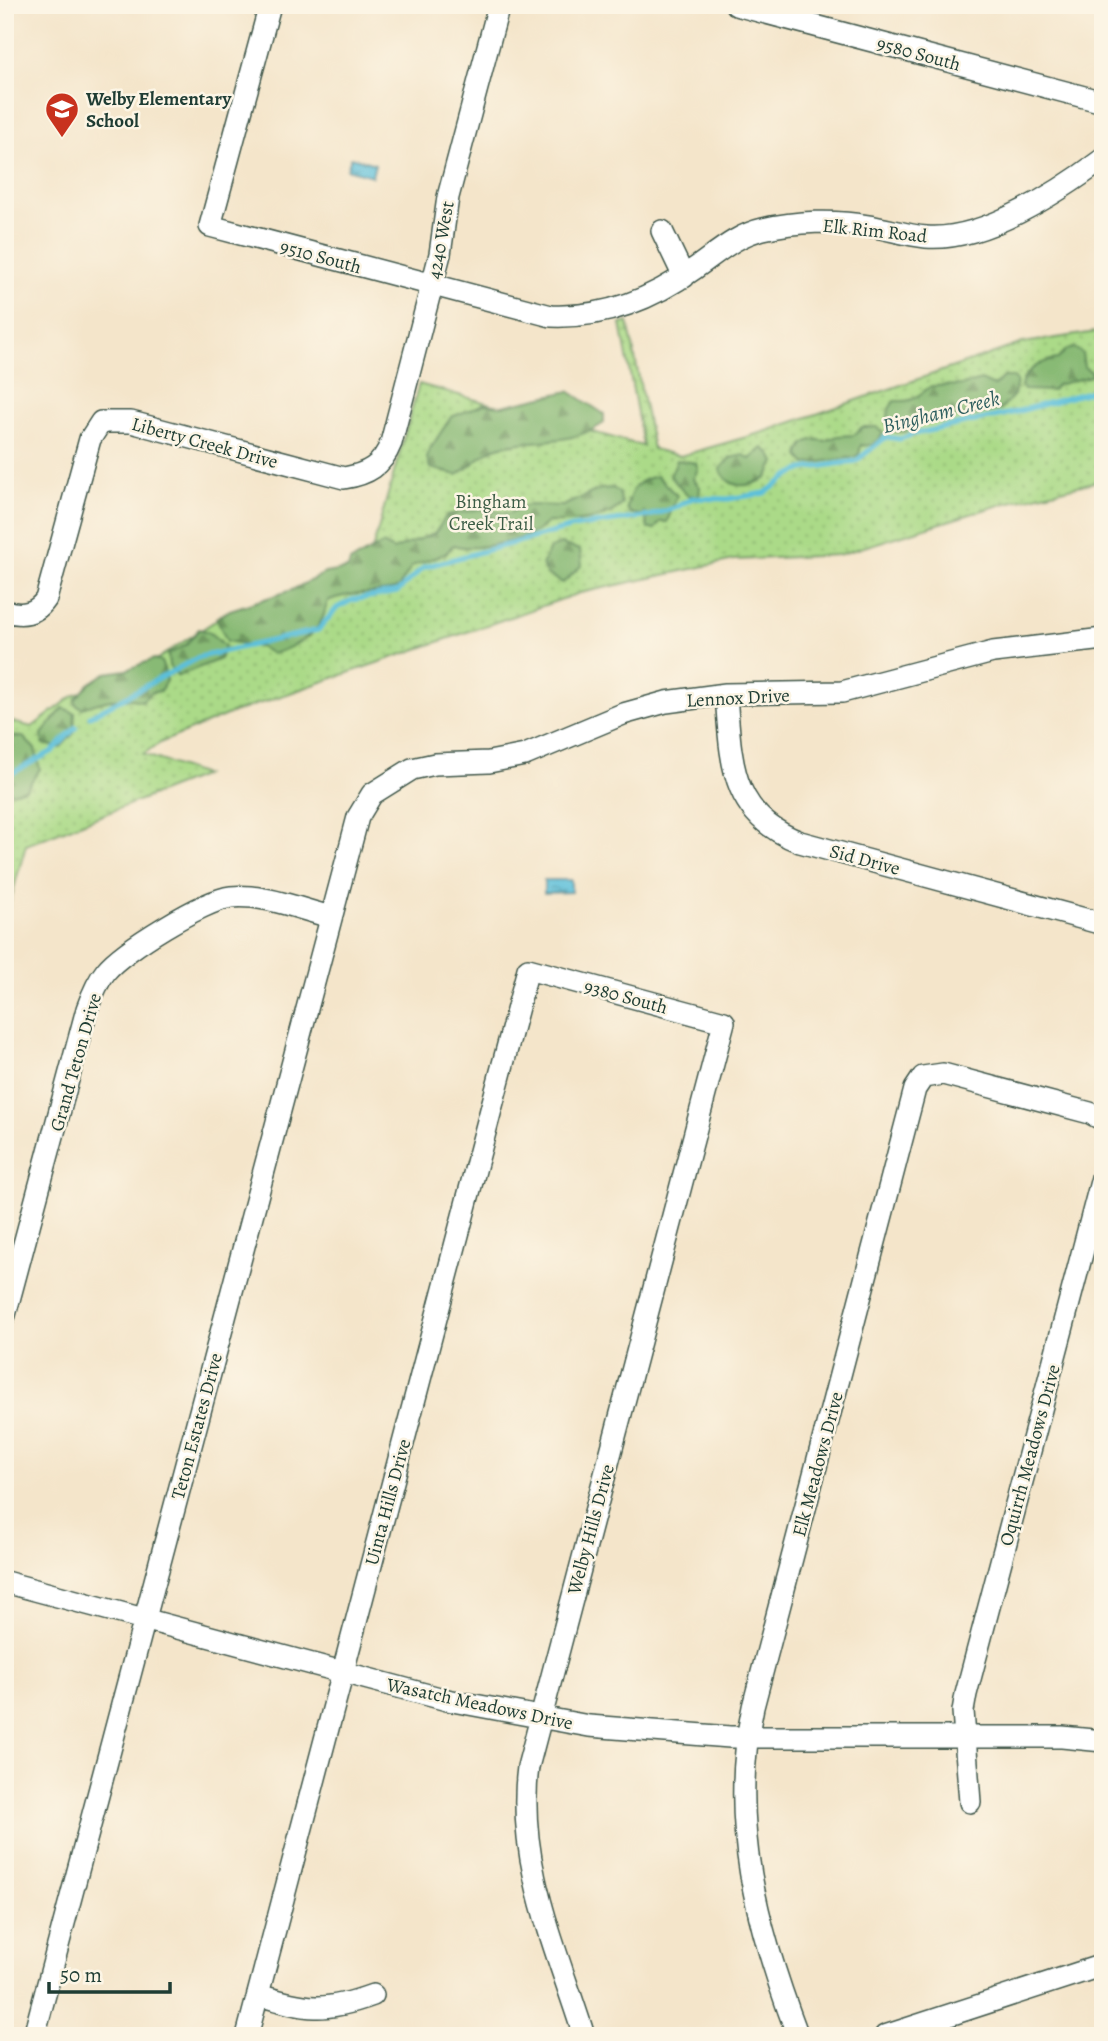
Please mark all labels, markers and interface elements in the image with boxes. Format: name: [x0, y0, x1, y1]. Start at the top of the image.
street label: 9580 South: [874, 30, 964, 78]
place label: Welby Elementary School: [85, 86, 232, 134]
school or university icon: Welby Elementary School: [43, 90, 81, 139]
street label: 4240 West: [421, 199, 461, 281]
street label: Elk Rim Road: [821, 213, 929, 249]
street label: 9510 South: [277, 234, 364, 280]
water label: Bingham Creek: [880, 384, 1002, 440]
street label: Liberty Creek Drive: [129, 411, 281, 475]
park label: Bingham Creek Trail: [449, 489, 534, 537]
street label: Lennox Drive: [686, 682, 790, 714]
street label: Sid Drive: [827, 838, 903, 882]
street label: 9380 South: [581, 973, 670, 1021]
street label: Grand Teton Drive: [44, 990, 108, 1135]
street label: Teton Estates Drive: [165, 1350, 229, 1502]
street label: Oquirrh Meadows Drive: [993, 1362, 1067, 1549]
street label: Elk Meadows Drive: [786, 1389, 850, 1540]
street label: Uinta Hills Drive: [359, 1436, 417, 1568]
street label: Welby Hills Drive: [561, 1461, 621, 1598]
street label: Wasatch Meadows Drive: [383, 1671, 575, 1736]
scale bar: [49, 1950, 170, 1994]
text: 50 m: [60, 1961, 102, 1989]

